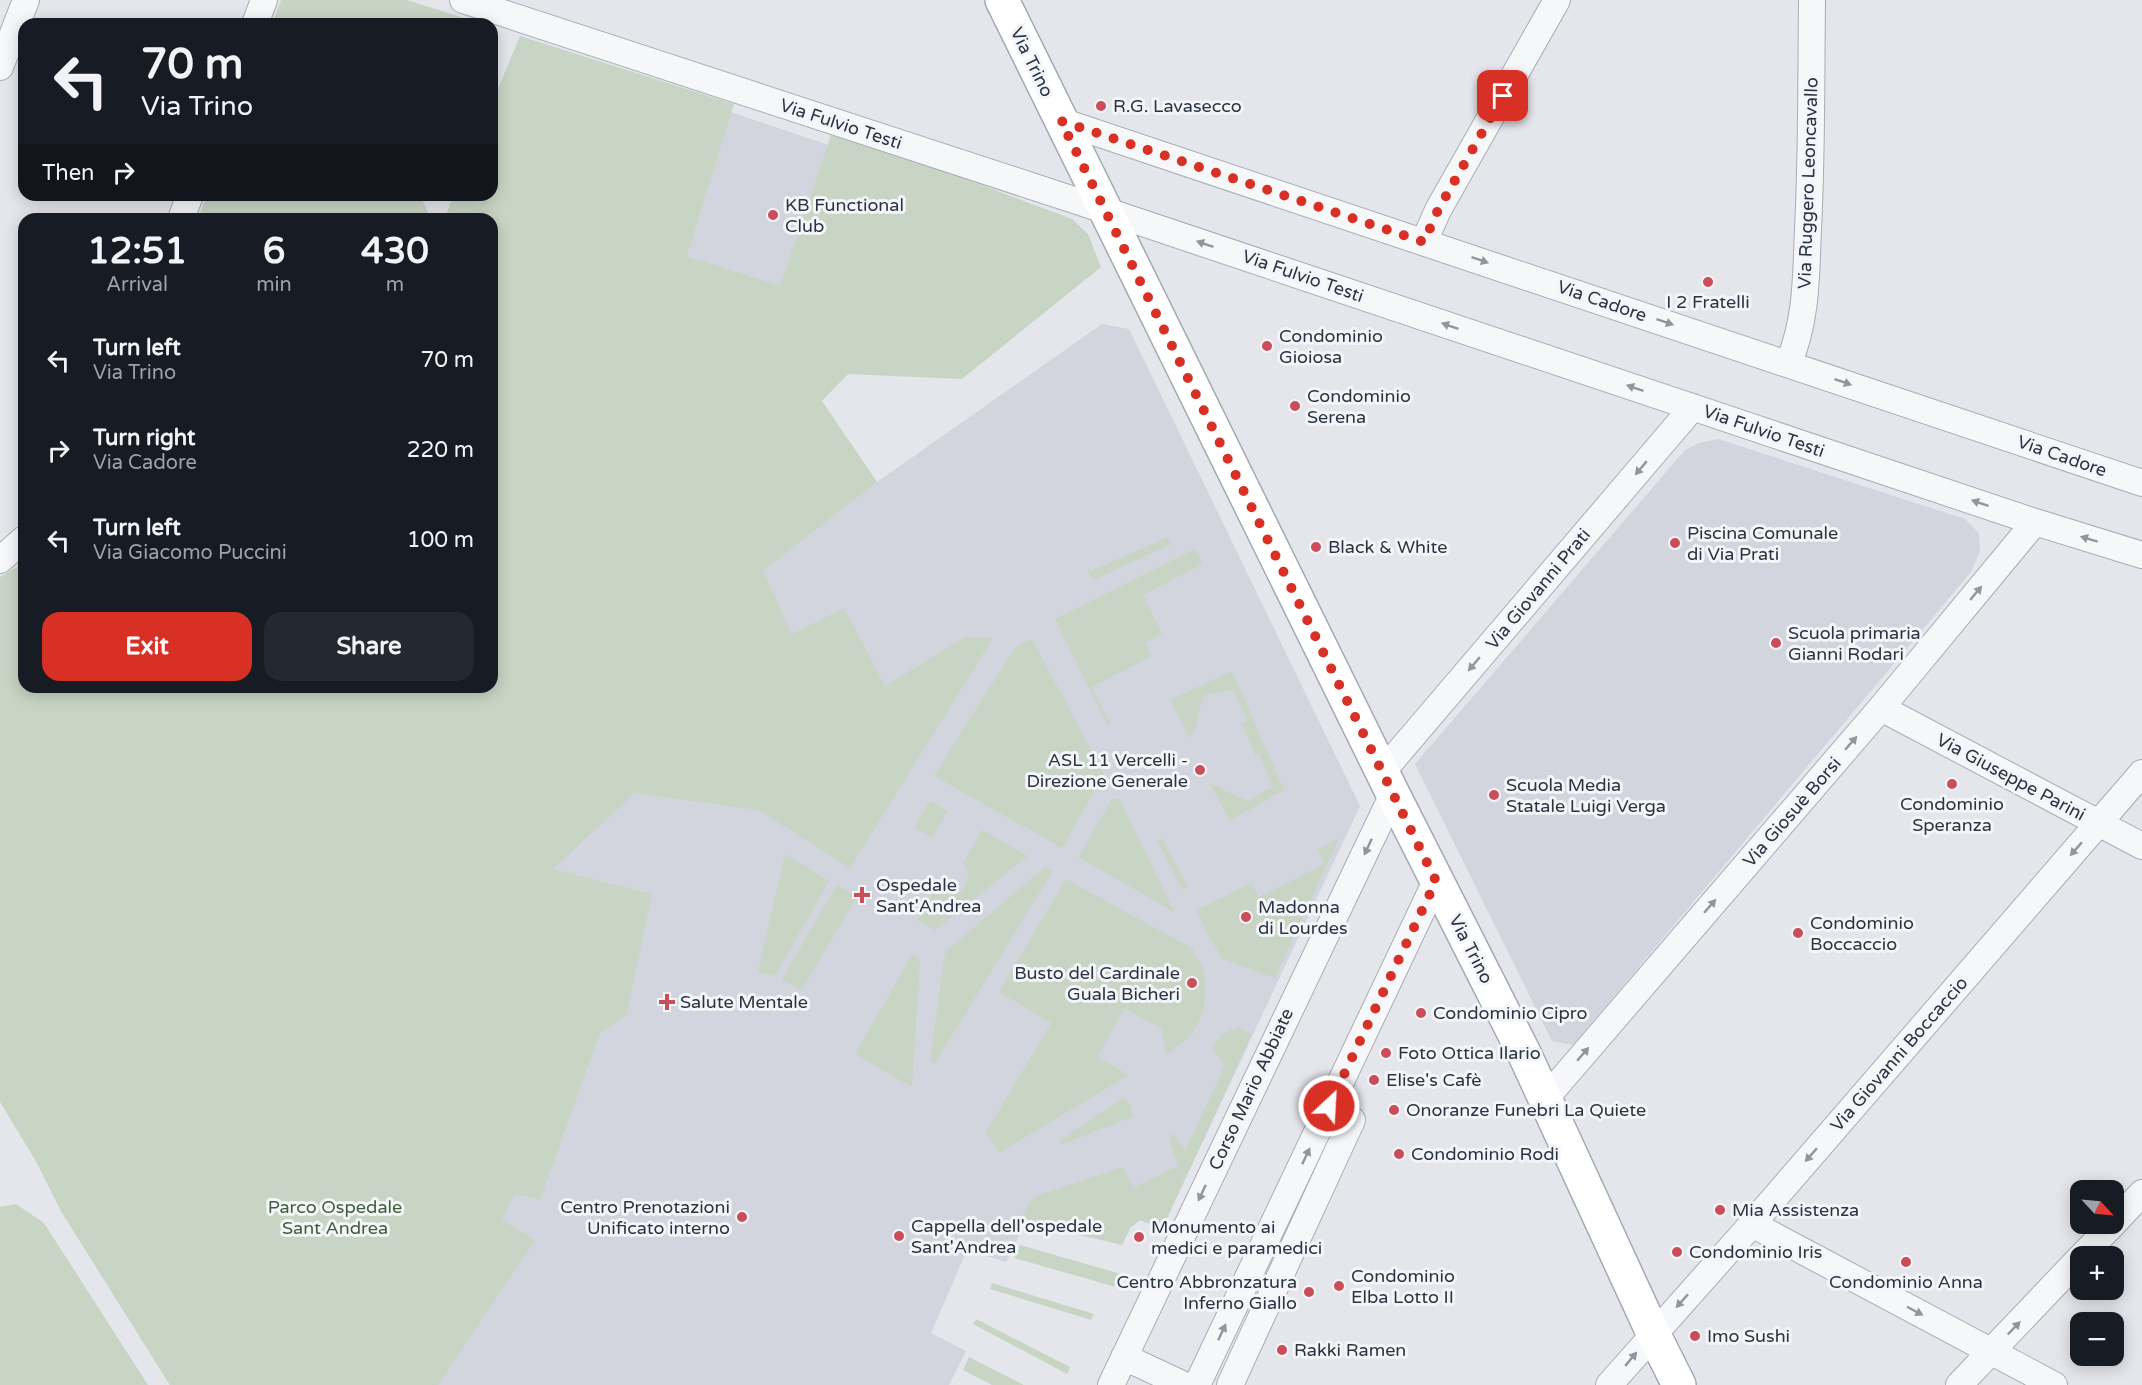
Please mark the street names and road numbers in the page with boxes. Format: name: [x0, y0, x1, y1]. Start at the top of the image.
street label: Via Trino: [1006, 24, 1058, 100]
street label: Via Ruggero Leoncavallo: [1793, 77, 1823, 289]
street label: Via Fulvio Testi: [777, 94, 905, 154]
street label: Via Fulvio Testi: [1239, 245, 1367, 307]
street label: Via Cadore: [1554, 275, 1650, 327]
street label: Via Fulvio Testi: [1700, 400, 1828, 462]
street label: Via Cadore: [2014, 430, 2110, 482]
street label: Via Giovanni Prati: [1481, 524, 1595, 654]
street label: Via Giuseppe Parini: [1933, 728, 2089, 826]
street label: Via Giosuè Borsi: [1738, 753, 1846, 871]
street label: Via Trino: [1444, 911, 1498, 987]
street label: Via Giovanni Boccaccio: [1826, 972, 1972, 1136]
street label: Corso Mario Abbiate: [1204, 1005, 1298, 1173]

